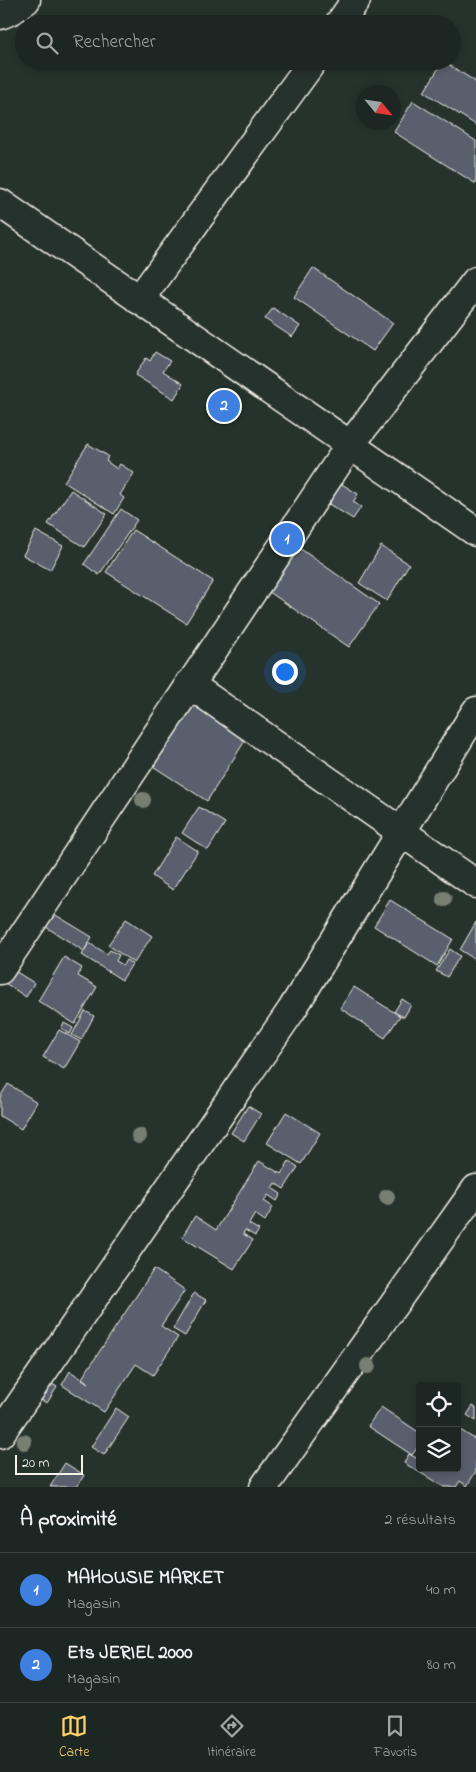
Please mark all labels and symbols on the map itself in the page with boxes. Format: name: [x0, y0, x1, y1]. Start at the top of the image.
north arrow: [356, 85, 401, 130]
pin: 2: [208, 387, 240, 425]
pin: 1: [271, 520, 303, 558]
your location: [272, 659, 298, 685]
scale bar: [15, 1452, 82, 1475]

